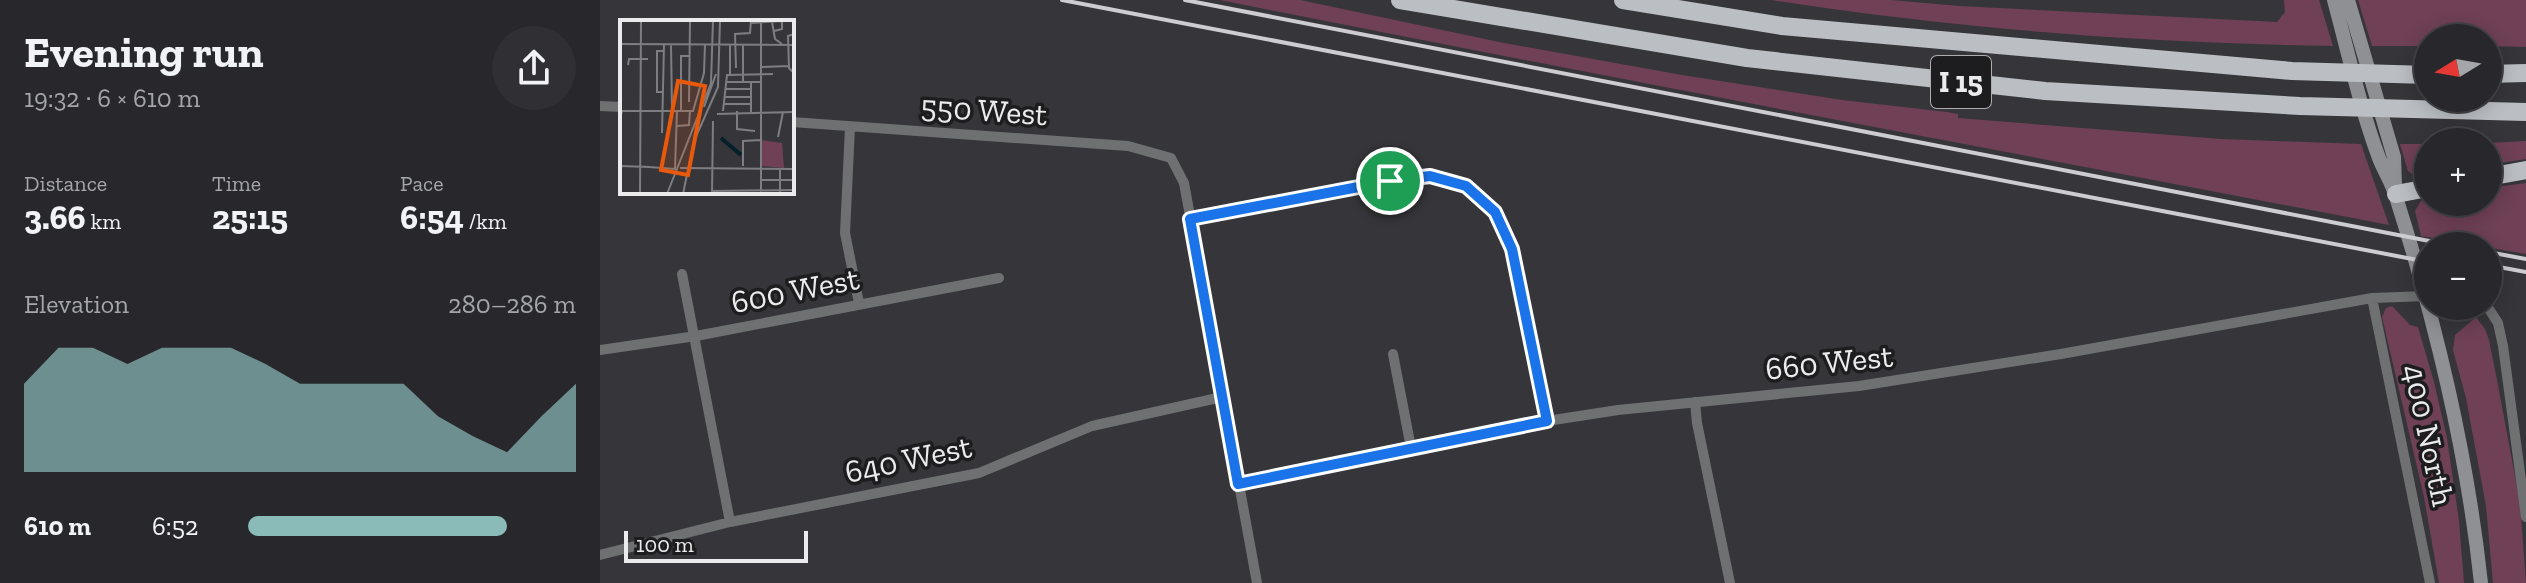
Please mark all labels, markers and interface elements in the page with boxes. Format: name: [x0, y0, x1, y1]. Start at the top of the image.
inset map: [620, 20, 794, 194]
north arrow: [2414, 24, 2502, 112]
map controls: [2414, 24, 2502, 320]
text: Evening run: [24, 25, 264, 78]
button: share: [492, 26, 576, 110]
road number: I 15: [1931, 56, 1991, 108]
text: 19:32 · 6 × 610 m: [24, 82, 200, 114]
street label: 550 West: [919, 87, 1049, 133]
button: +: [2414, 128, 2502, 216]
pin: [1356, 147, 1424, 215]
icon: arrive: [1368, 159, 1412, 203]
text: Distance: [24, 170, 107, 197]
text: Time: [212, 170, 261, 197]
text: Pace: [400, 170, 444, 197]
text: 3.66: [24, 197, 86, 238]
text: 25:15: [212, 197, 288, 238]
text: 6:54: [400, 197, 464, 238]
text: km: [86, 208, 121, 235]
text: /km: [464, 208, 507, 235]
button: −: [2414, 232, 2502, 320]
street label: 600 West: [728, 259, 862, 321]
text: Elevation: [24, 288, 129, 320]
text: 280–286 m: [448, 288, 576, 320]
street label: 660 West: [1763, 336, 1895, 388]
street label: 400 North: [2395, 361, 2463, 509]
street label: 640 West: [841, 427, 975, 491]
text: 610 m: [24, 510, 91, 542]
text: 6:52: [152, 510, 198, 542]
scale bar: [624, 527, 808, 563]
text: 100 m: [636, 531, 694, 558]

